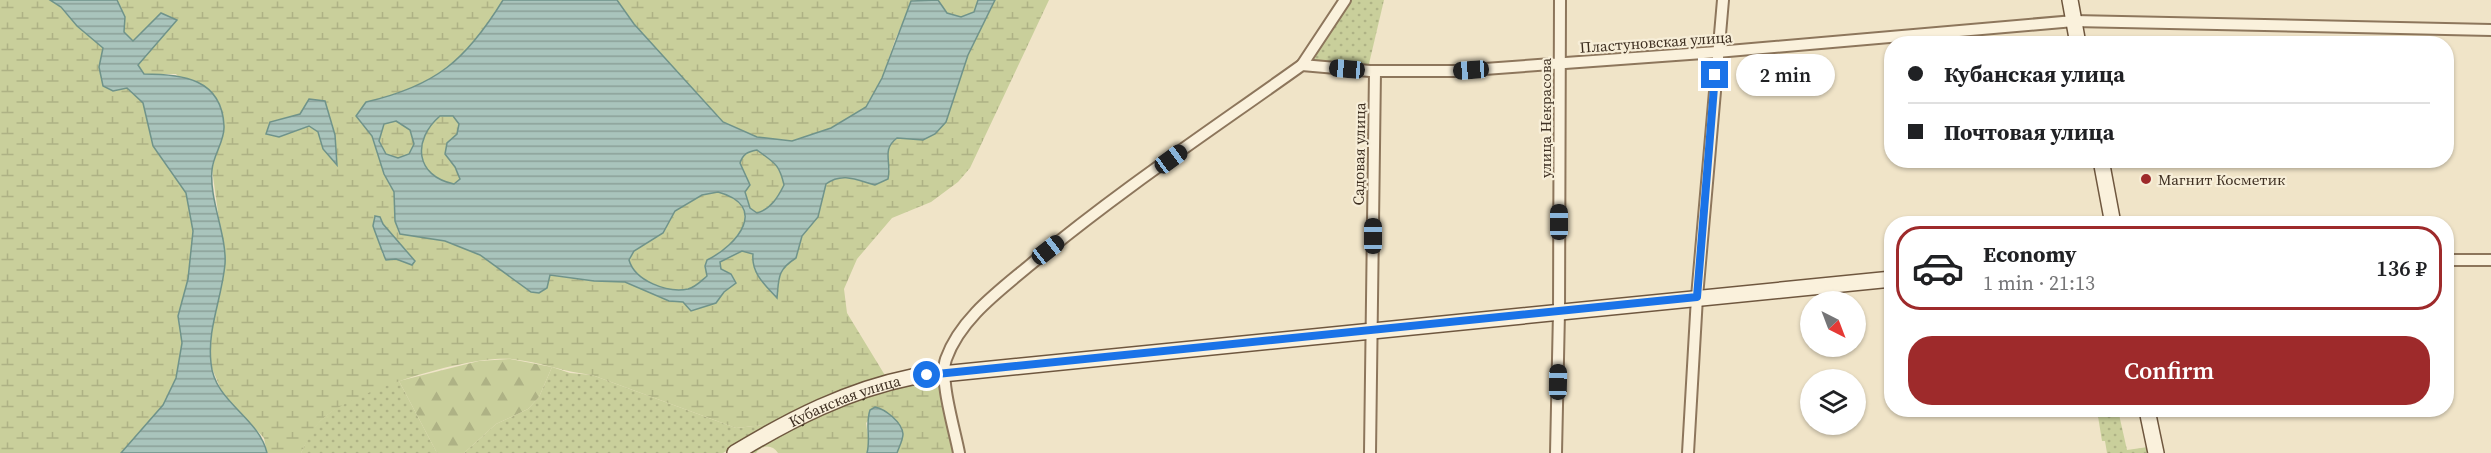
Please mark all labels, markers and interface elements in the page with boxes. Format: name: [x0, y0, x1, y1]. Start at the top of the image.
street label: Пластуновская улица: [1579, 26, 1733, 58]
callout: 2 min: [1736, 54, 1835, 96]
car: [1328, 58, 1366, 80]
street label: улица Некрасова: [1535, 58, 1556, 178]
text: Кубанская улица: [1944, 59, 2125, 89]
car: [1452, 60, 1490, 80]
route end: [1701, 61, 1728, 88]
text: 2 min: [1760, 61, 1811, 89]
street label: Садовая улица: [1348, 102, 1370, 206]
text: Почтовая улица: [1944, 117, 2114, 147]
car: [1151, 141, 1191, 177]
place label: Магнит Косметик: [2158, 169, 2286, 190]
marker: Магнит Косметик: [2139, 172, 2153, 186]
car: [1550, 204, 1568, 240]
car: [1364, 218, 1382, 254]
car: [1028, 232, 1068, 268]
text: Economy: [1983, 239, 2077, 269]
icon: car: [1911, 241, 1965, 295]
text: 136 ₽: [2376, 253, 2427, 283]
text: 1 min · 21:13: [1983, 269, 2095, 297]
north arrow: [1800, 291, 1866, 357]
map controls: [1800, 291, 1866, 435]
button: Confirm: [1908, 336, 2430, 405]
route start: [913, 361, 940, 388]
car: [1549, 364, 1567, 400]
street label: Кубанская улица: [785, 369, 903, 431]
button: layers: [1800, 369, 1866, 435]

